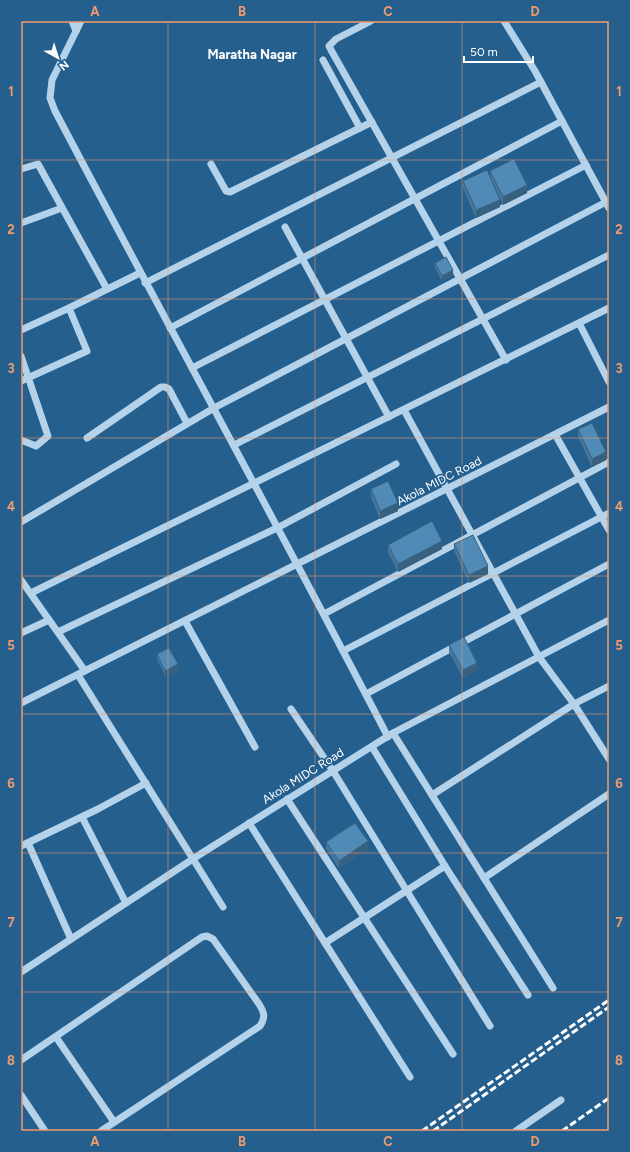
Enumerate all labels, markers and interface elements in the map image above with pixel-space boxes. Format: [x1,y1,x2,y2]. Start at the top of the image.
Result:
text: A [90,4,100,19]
text: B [238,4,246,19]
text: C [383,4,393,19]
text: D [530,4,540,19]
north arrow [38,38,78,78]
scale bar [464,38,533,64]
text: 50 m [470,45,498,59]
district label: Maratha Nagar [207,47,297,62]
text: N [57,58,71,73]
text: 1 [8,84,14,99]
text: 1 [616,84,622,99]
text: 2 [7,222,15,237]
text: 2 [615,222,623,237]
text: 3 [7,361,15,376]
text: 3 [615,361,623,376]
street label: Akola MIDC Road [394,454,484,508]
text: 4 [7,499,15,514]
text: 4 [615,499,623,514]
text: 5 [7,638,15,653]
text: 5 [615,638,623,653]
street label: Akola MIDC Road [260,745,346,807]
text: 6 [7,776,15,791]
text: 6 [615,776,623,791]
text: 7 [7,915,15,930]
text: 7 [615,915,623,930]
text: 8 [7,1053,15,1068]
text: 8 [615,1053,623,1068]
text: A [90,1134,100,1149]
text: B [238,1134,246,1149]
text: C [383,1134,393,1149]
text: D [530,1134,540,1149]

